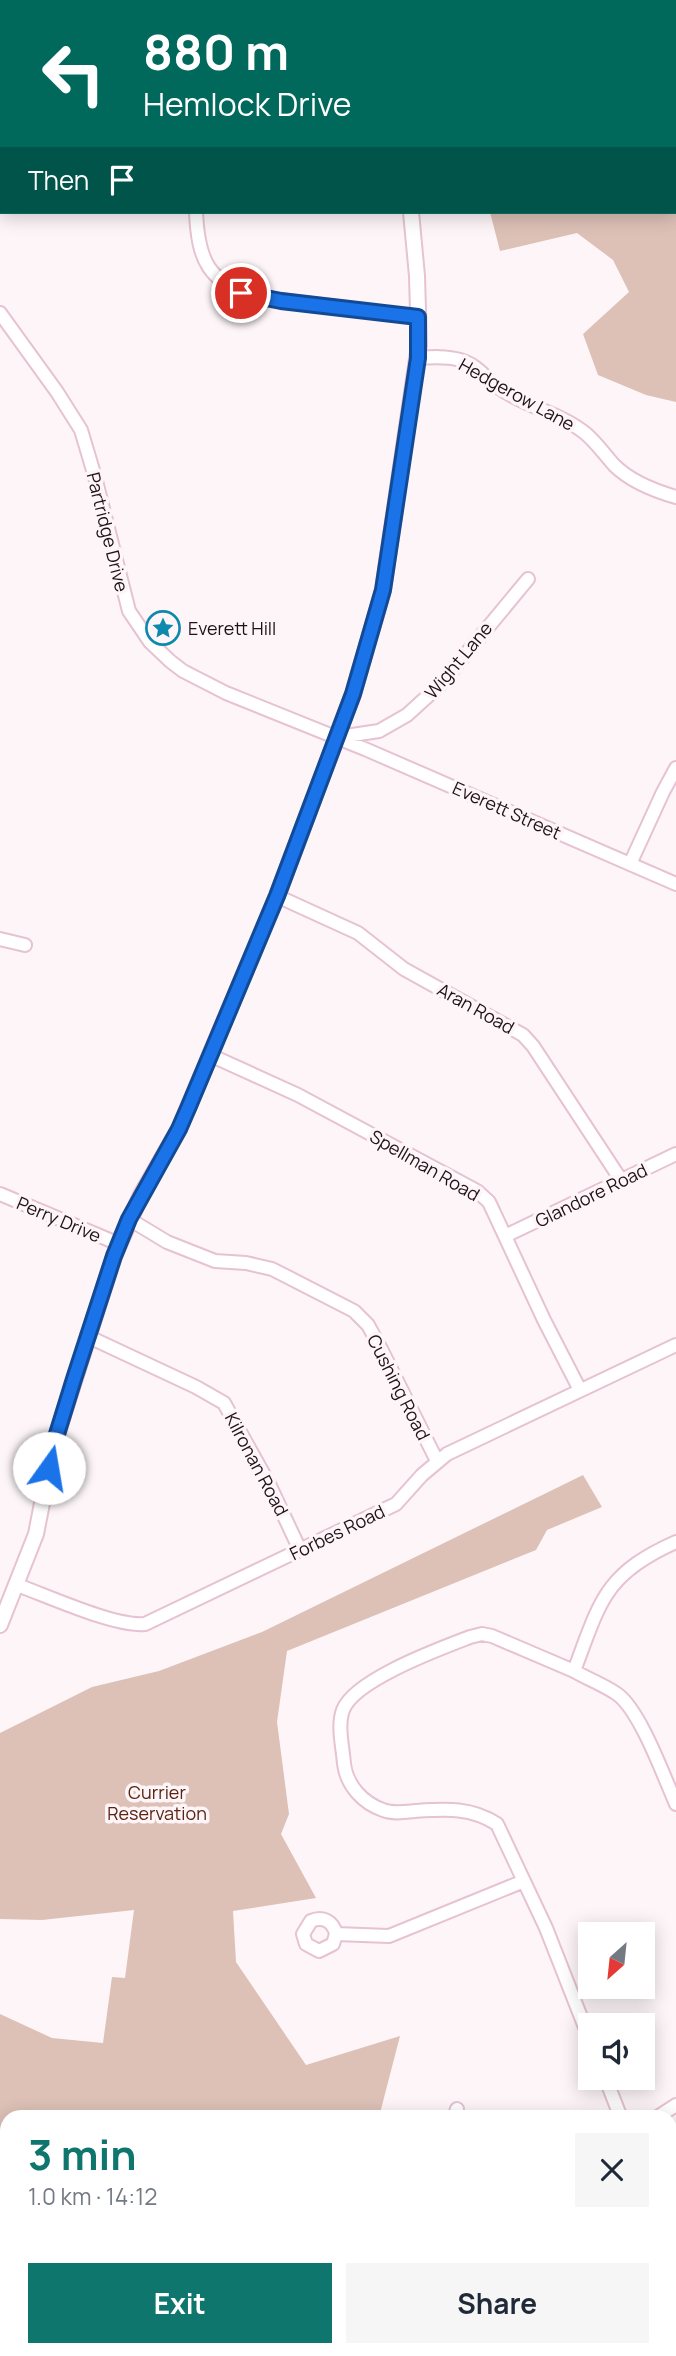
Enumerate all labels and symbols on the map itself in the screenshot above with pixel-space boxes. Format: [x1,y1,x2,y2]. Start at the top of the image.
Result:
pin [211,263,271,323]
street label: Hedgerow Lane [455,352,579,436]
street label: Partridge Drive [82,470,134,594]
place icon: Everett Hill [144,609,182,647]
place label: Everett Hill [188,616,276,640]
street label: Wight Lane [419,617,497,703]
street label: Everett Street [449,775,565,845]
street label: Aran Road [433,977,519,1039]
street label: Spellman Road [366,1124,484,1206]
street label: Glandore Road [531,1157,651,1233]
street label: Perry Drive [13,1190,105,1248]
street label: Cushing Road [362,1330,436,1444]
street label: Kilronan Road [220,1408,294,1520]
position arrow [12,1431,86,1505]
street label: Forbes Road [286,1499,388,1565]
park label: Currier Reservation [107,1780,207,1825]
north arrow [578,1922,654,1998]

